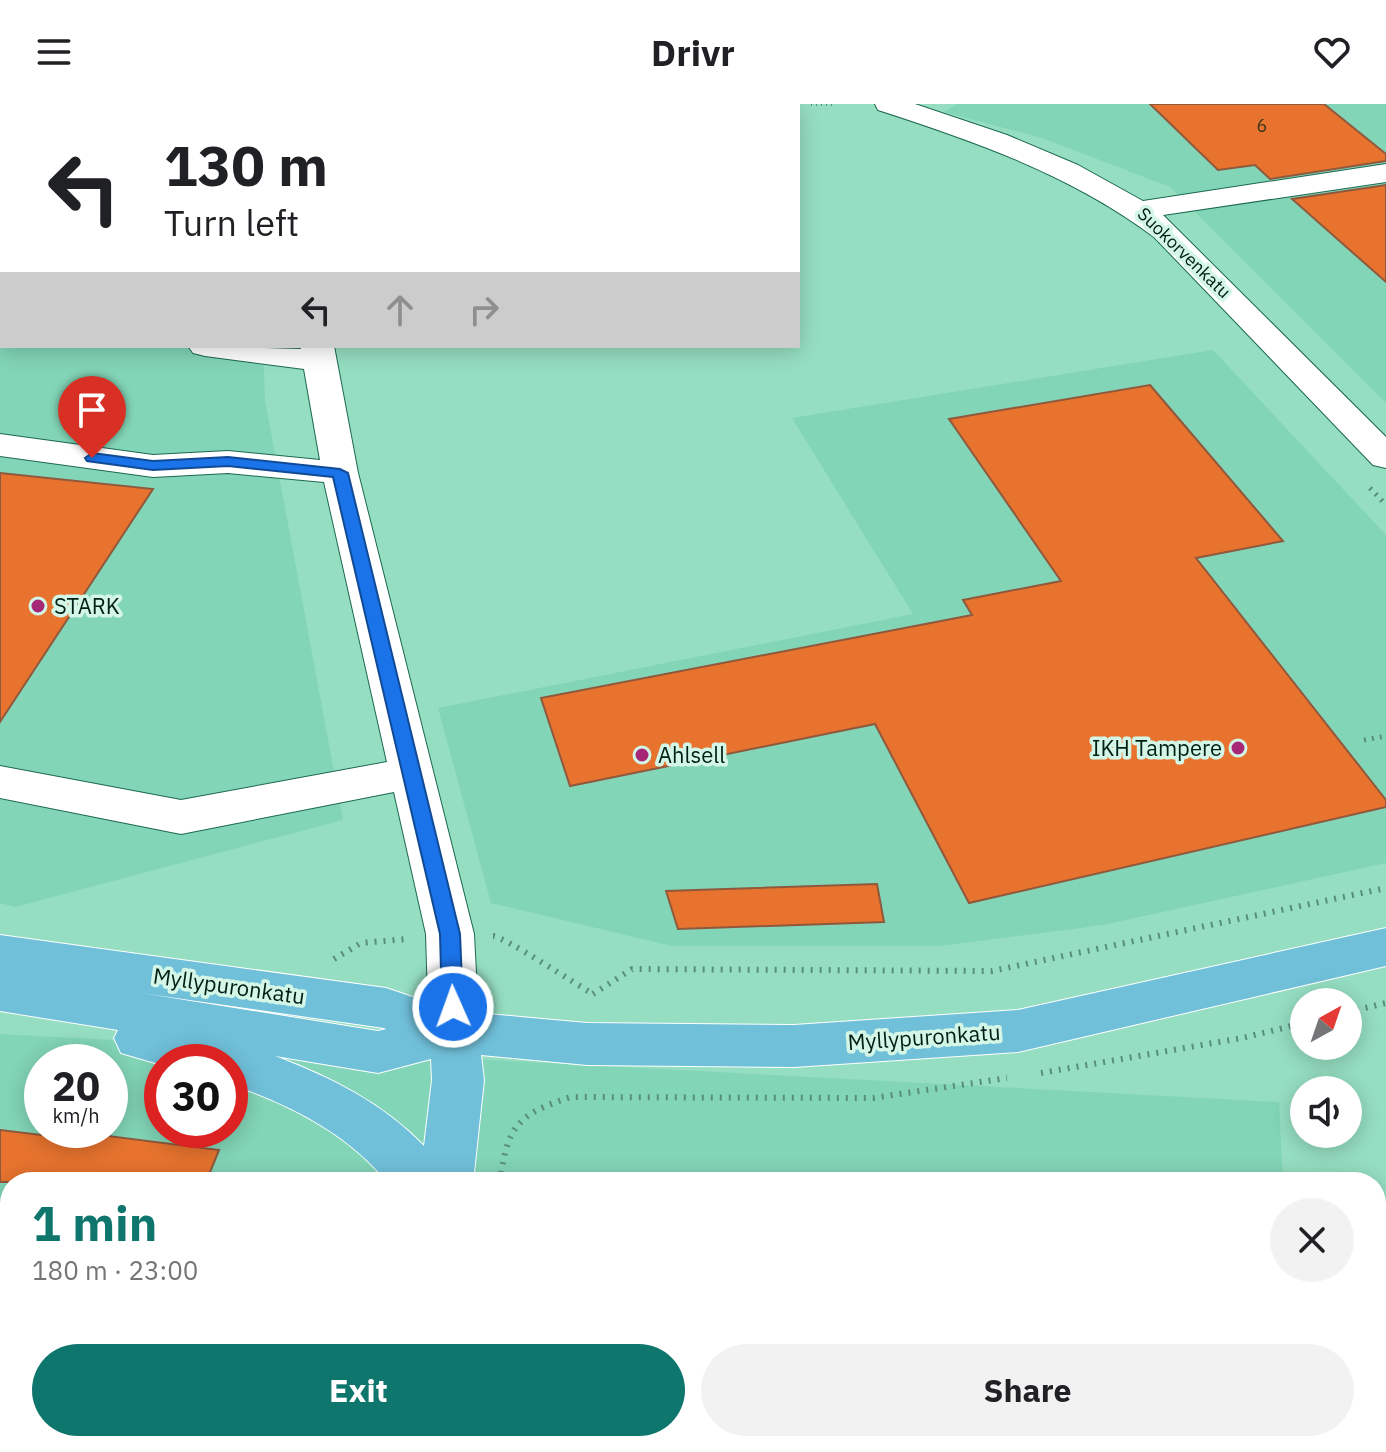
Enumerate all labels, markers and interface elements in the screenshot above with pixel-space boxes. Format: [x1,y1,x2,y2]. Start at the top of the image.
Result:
text: Drivr [651,29,735,76]
icon: menu [32,30,76,74]
icon: heart [1310,30,1354,74]
house number: 6 [1257,114,1267,137]
text: 130 m [164,129,328,201]
icon: left [32,136,136,240]
text: Turn left [164,199,299,246]
street label: Suokorvenkatu [1133,202,1236,303]
icon: left [294,288,338,332]
icon: ahead [378,288,422,332]
icon: right [462,288,506,332]
pin [58,376,126,458]
icon: arrive [70,388,114,432]
place label: STARK [54,591,120,620]
marker: STARK [29,597,47,615]
place label: IKH Tampere [1092,733,1222,762]
marker: IKH Tampere [1229,739,1247,757]
place label: Ahlsell [658,740,725,769]
marker: Ahlsell [633,746,651,764]
street label: Myllypuronkatu [151,961,307,1011]
position arrow [411,965,495,1049]
north arrow [1290,988,1362,1060]
map controls [1290,988,1362,1148]
street label: Myllypuronkatu [847,1017,1001,1056]
speed limit sign: 30 [144,1044,248,1148]
text: 20 [52,1060,100,1112]
button: sound [1290,1076,1362,1148]
text: km/h [52,1102,100,1129]
text: 1 min [32,1192,157,1254]
button: close [1270,1198,1354,1282]
text: 180 m · 23:00 [32,1253,198,1287]
button: Exit [32,1344,685,1436]
button: Share [701,1344,1354,1436]

